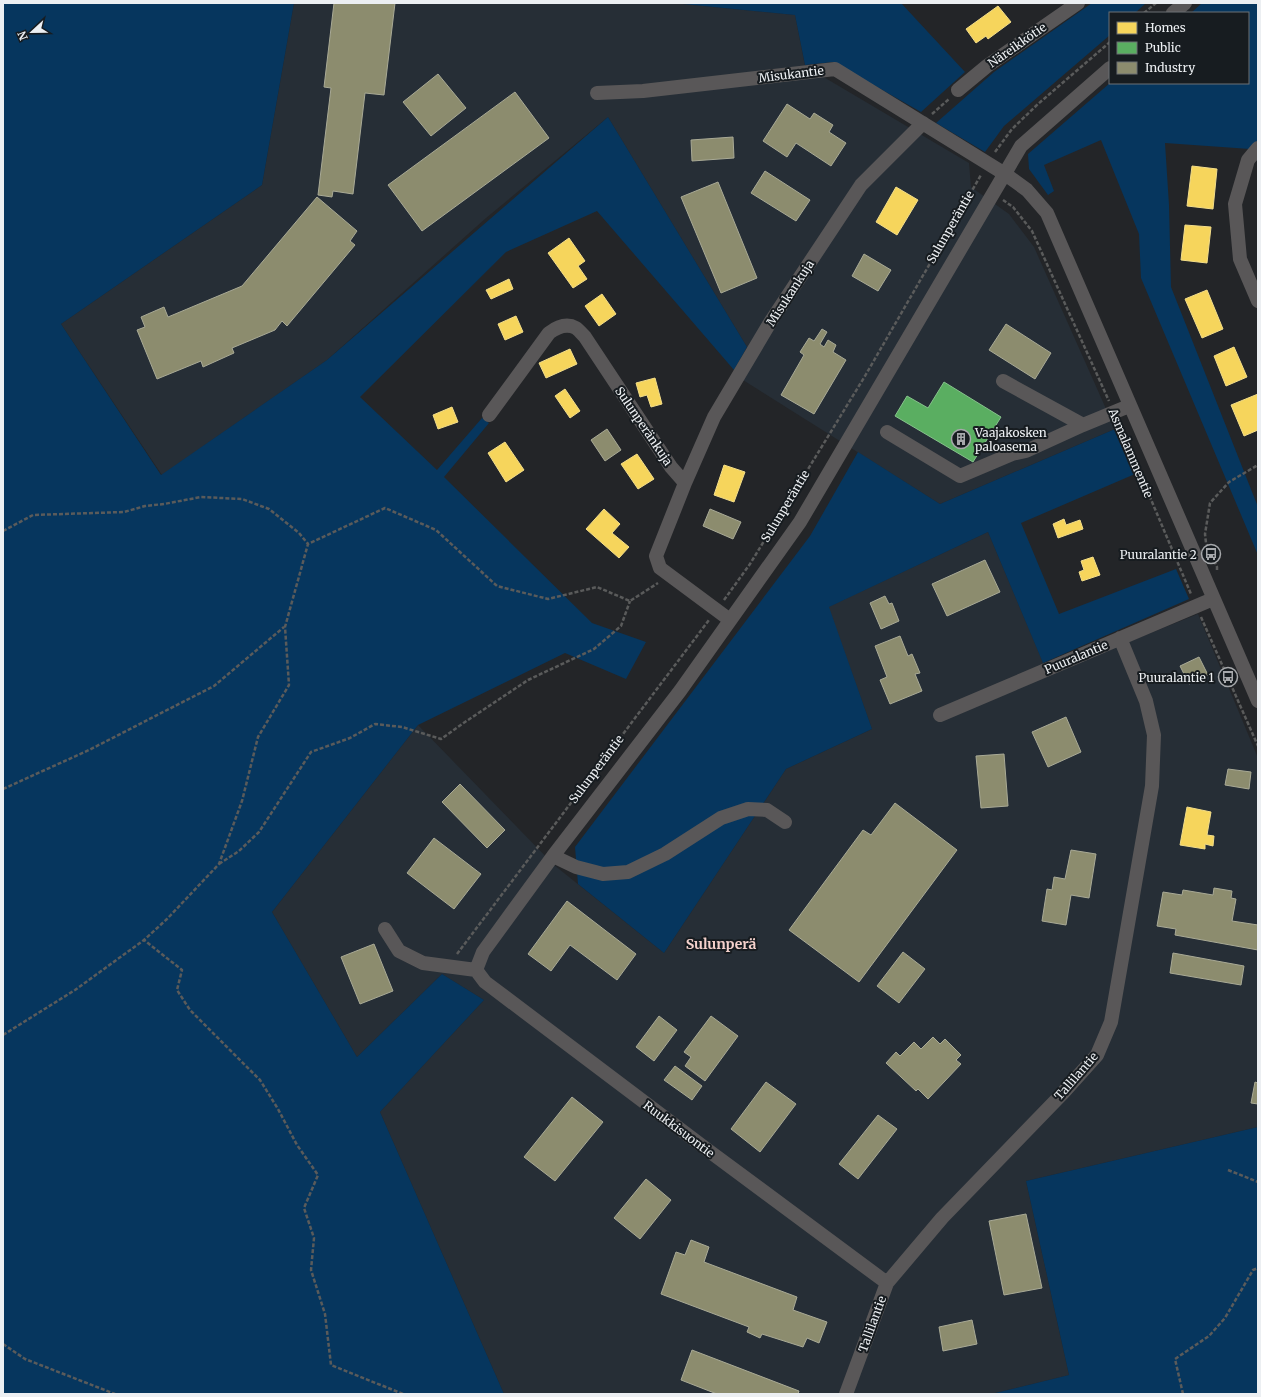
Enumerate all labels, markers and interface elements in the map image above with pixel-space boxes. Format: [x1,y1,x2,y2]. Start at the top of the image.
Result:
north arrow [12,12,52,52]
legend [1109,12,1249,84]
street label: Näreikkötie [985,19,1049,71]
text: Homes [1145,20,1186,35]
text: N [14,29,31,42]
text: Public [1145,40,1181,55]
text: Industry [1145,60,1195,75]
street label: Misukantie [757,63,825,85]
street label: Sulunperäntie [923,188,977,266]
street label: Misukankuja [763,257,817,329]
street label: Sulunperänkuja [612,384,676,469]
street label: Asmalammentie [1105,405,1157,500]
place label: Vaajakosken paloasema [974,425,1047,454]
building icon: Vaajakosken paloasema [950,428,972,450]
street label: Sulunperäntie [758,467,812,545]
bus stop icon: Puuralantie 2 [1200,543,1222,565]
place label: Puuralantie 2 [1120,547,1197,562]
street label: Puuralantie [1042,637,1110,677]
bus stop icon: Puuralantie 1 [1217,666,1239,688]
place label: Puuralantie 1 [1139,670,1215,685]
street label: Sulunperäntie [565,732,627,806]
district label: Sulunperä [686,935,757,953]
street label: Tallilantie [1051,1049,1101,1103]
street label: Ruukkisuontie [641,1097,717,1161]
street label: Tallilantie [855,1294,889,1354]

